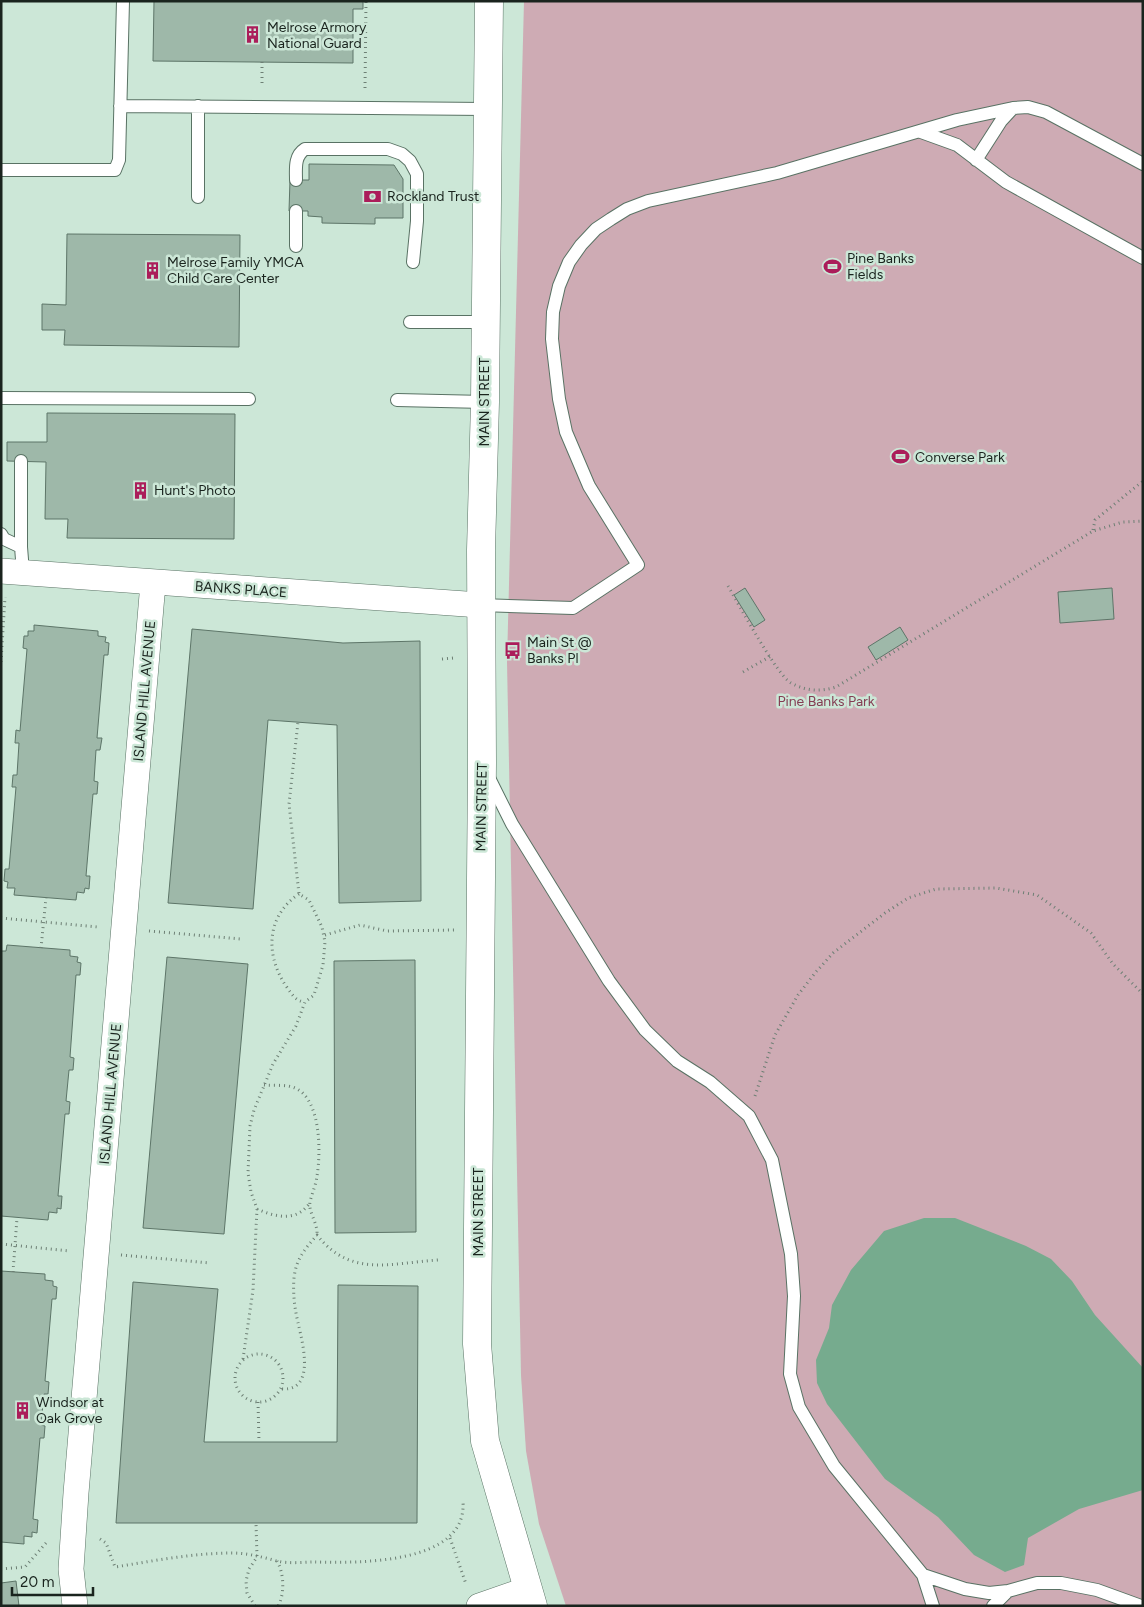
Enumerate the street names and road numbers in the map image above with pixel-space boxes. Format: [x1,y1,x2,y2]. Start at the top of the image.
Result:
street label: MAIN STREET [476,357,493,446]
street label: BANKS PLACE [194,578,288,601]
street label: ISLAND HILL AVENUE [130,620,159,762]
street label: MAIN STREET [472,762,491,852]
street label: ISLAND HILL AVENUE [96,1023,125,1165]
street label: MAIN STREET [470,1167,487,1256]

